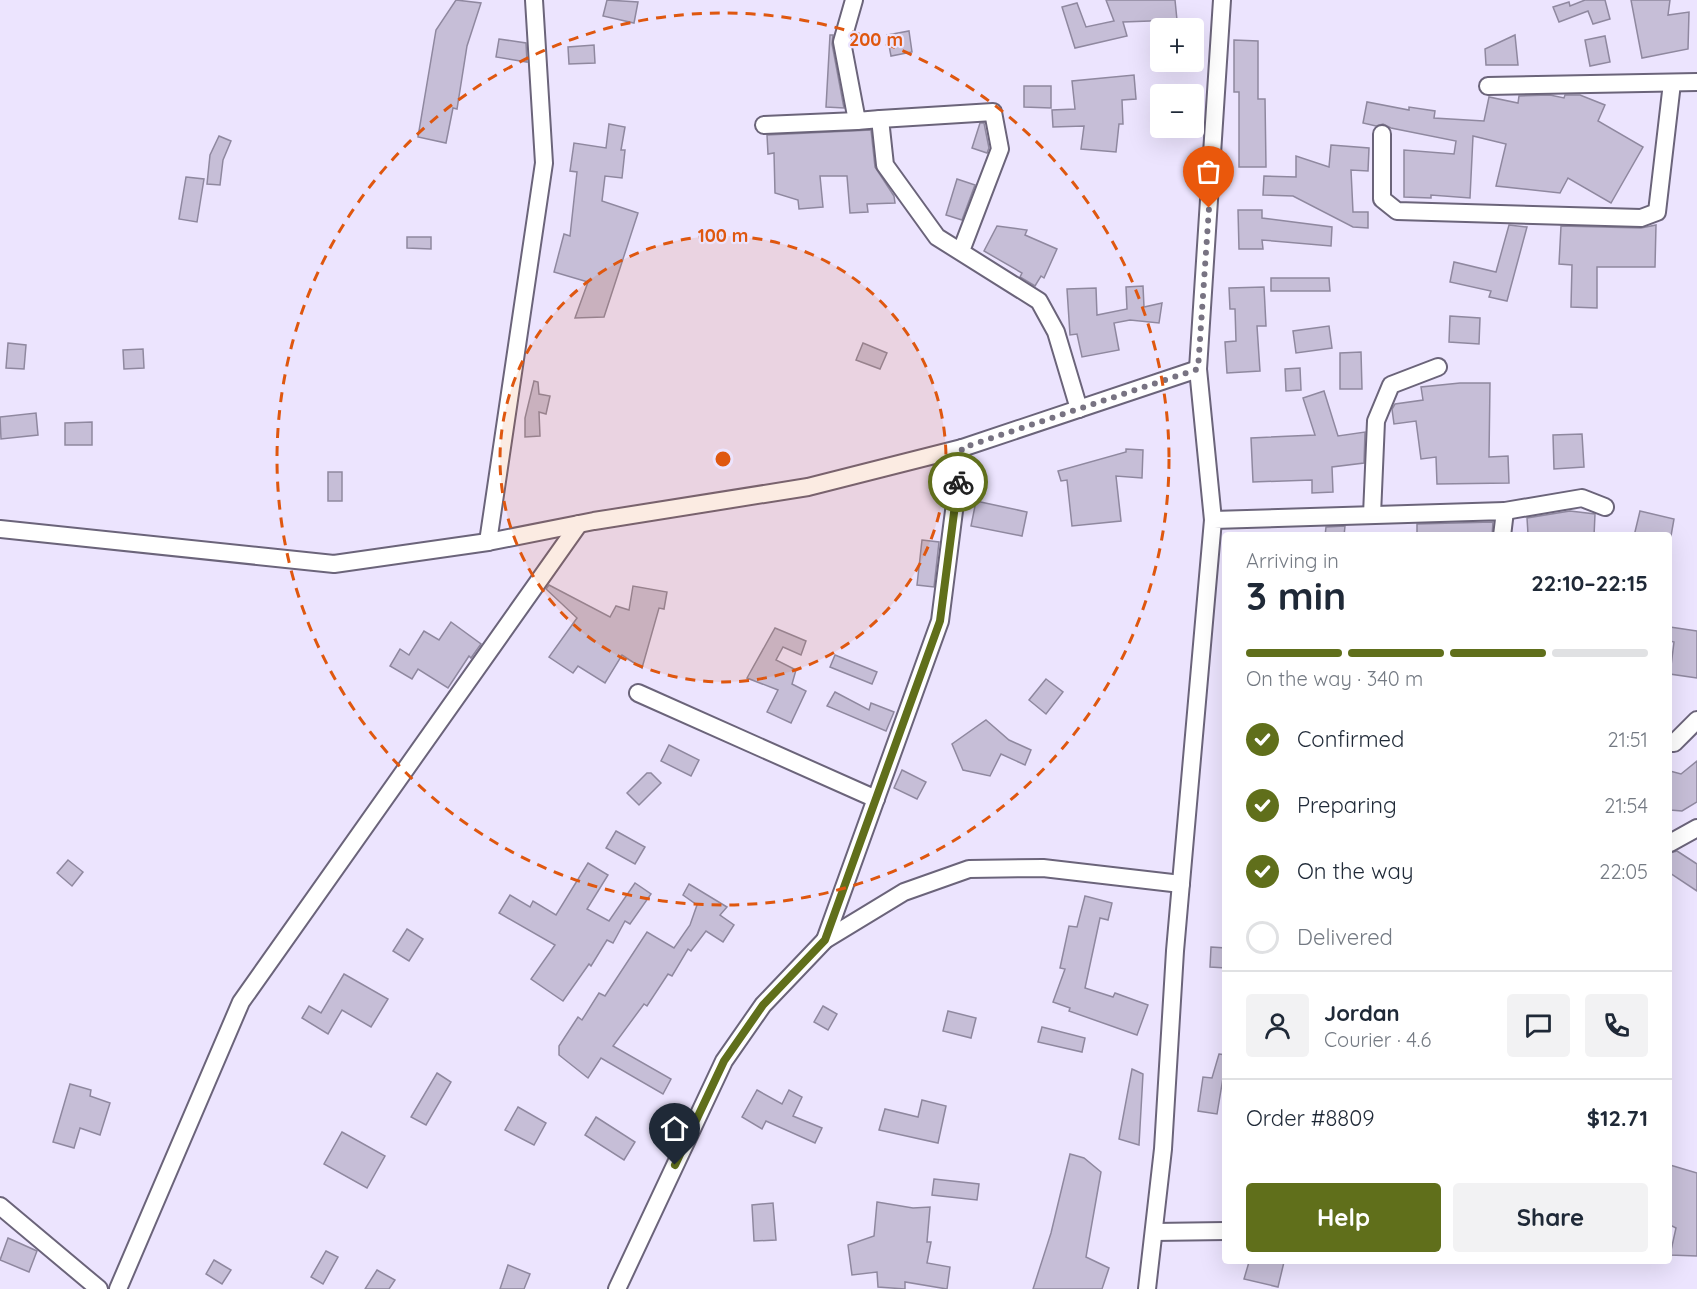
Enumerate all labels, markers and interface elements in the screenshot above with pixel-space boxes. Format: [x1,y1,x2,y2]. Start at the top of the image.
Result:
map controls [1150,18,1204,138]
button: + [1150,18,1204,72]
text: 200 m [849,28,903,51]
button: − [1150,84,1204,138]
pin [1183,146,1234,208]
icon: bag [1192,155,1225,188]
text: 100 m [698,224,748,247]
centre of rings [713,449,733,469]
courier [928,452,988,512]
icon: bike [942,466,975,499]
text: Arriving in [1246,548,1339,573]
text: 22:10–22:15 [1531,569,1648,597]
text: 3 min [1246,571,1346,620]
text: On the way · 340 m [1246,666,1423,691]
icon: check [1246,723,1279,756]
text: Confirmed [1297,725,1404,753]
text: 21:51 [1607,727,1648,752]
icon: check [1246,789,1279,822]
text: Preparing [1297,791,1397,819]
text: 21:54 [1604,793,1648,818]
icon: check [1246,855,1279,888]
text: On the way [1297,857,1413,885]
text: 22:05 [1599,859,1648,884]
text: Delivered [1297,923,1393,951]
button: person [1246,994,1309,1057]
button: chat [1507,994,1570,1057]
button: phone [1585,994,1648,1057]
text: Jordan [1324,999,1400,1027]
text: Courier · 4.6 [1324,1027,1431,1052]
pin [649,1103,700,1165]
text: Order #8809 [1246,1104,1375,1132]
text: $12.71 [1587,1104,1648,1132]
icon: home [658,1112,691,1145]
button: Help [1246,1183,1441,1252]
button: Share [1453,1183,1648,1252]

